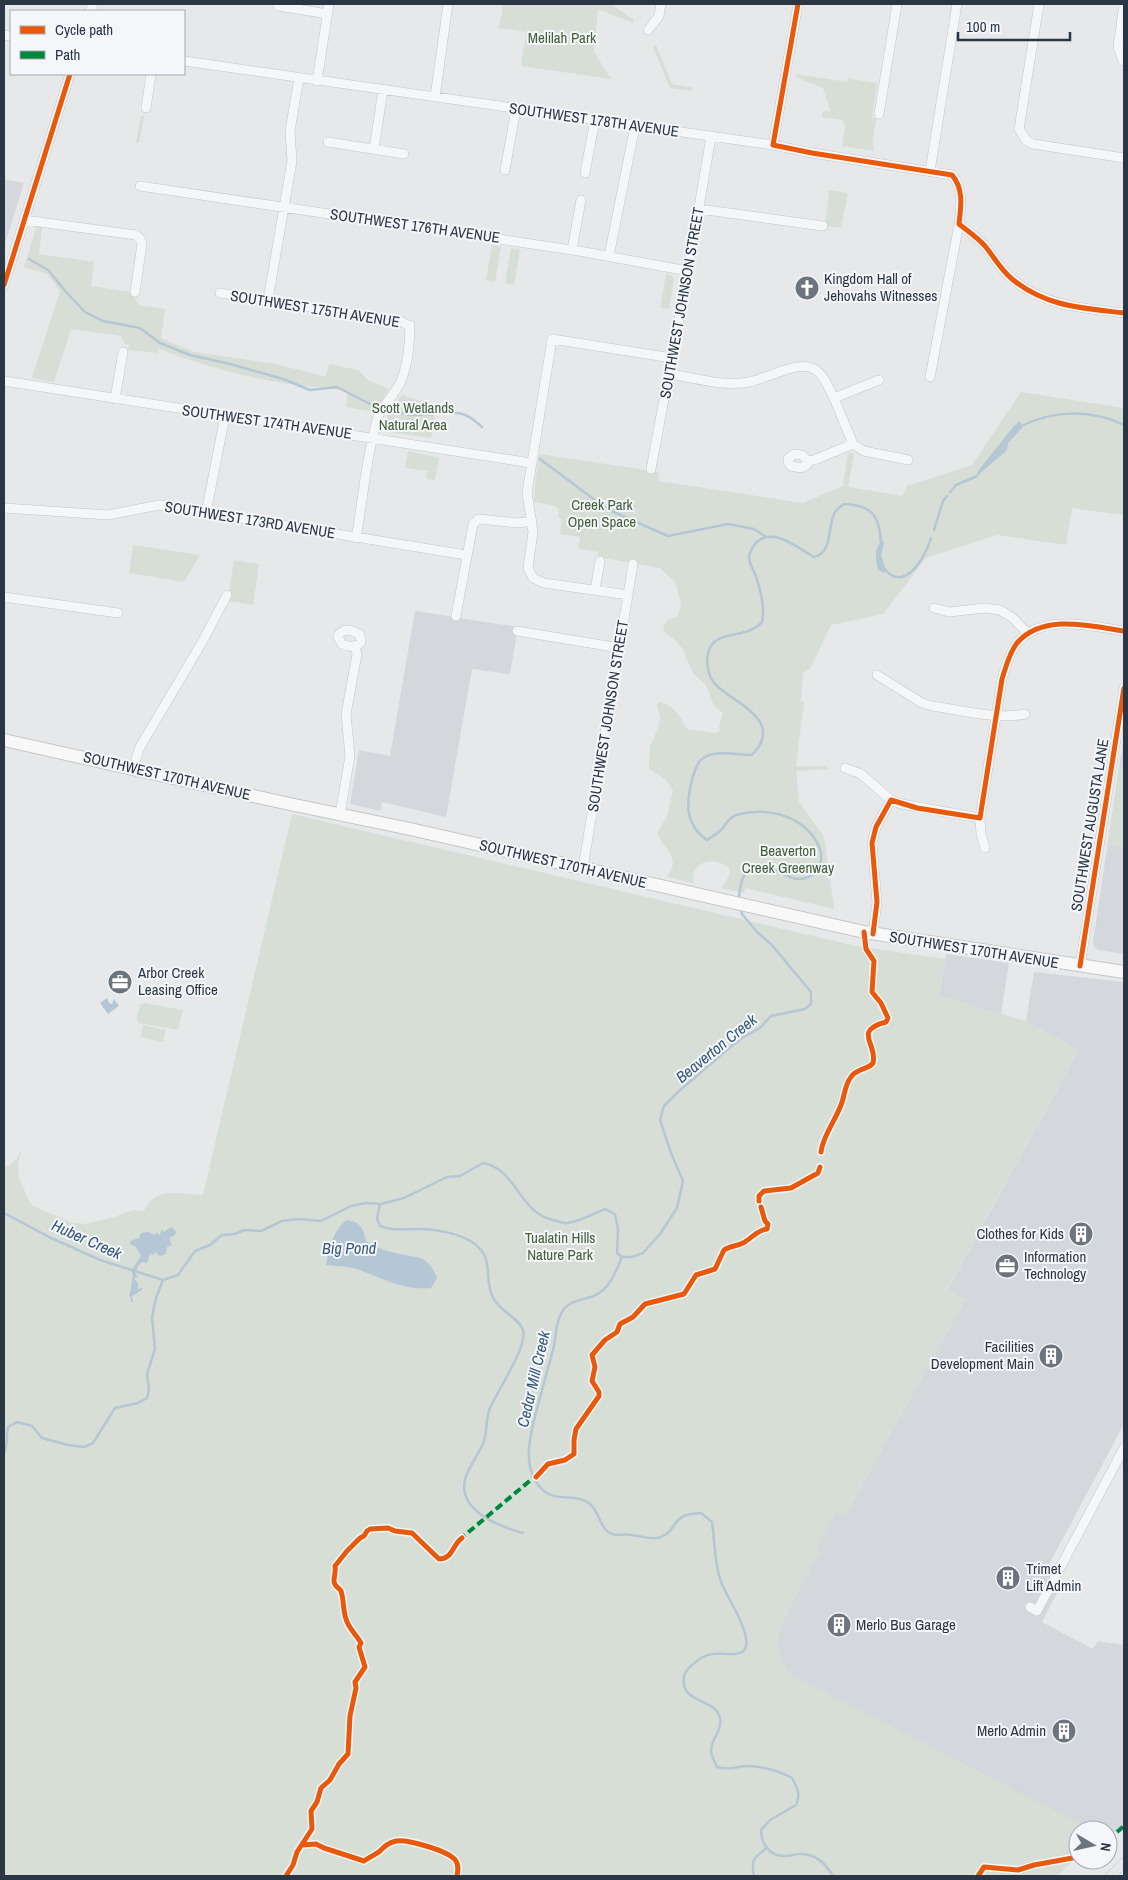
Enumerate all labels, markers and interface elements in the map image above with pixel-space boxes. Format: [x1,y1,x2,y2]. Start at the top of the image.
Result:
legend [10,10,185,75]
scale bar [958,10,1070,42]
text: 100 m [966,16,1000,37]
text: Cycle path [55,19,113,40]
park label: Melilah Park [528,27,597,48]
text: Path [55,44,80,65]
street label: SOUTHWEST 178TH AVENUE [508,97,680,142]
street label: SOUTHWEST 176TH AVENUE [329,203,501,248]
street label: SOUTHWEST JOHNSON STREET [654,205,709,400]
place label: Kingdom Hall of Jehovahs Witnesses [824,268,938,306]
church icon: Kingdom Hall of Jehovahs Witnesses [794,275,820,301]
street label: SOUTHWEST 175TH AVENUE [229,285,401,332]
park label: Scott Wetlands Natural Area [372,397,454,435]
street label: SOUTHWEST 174TH AVENUE [181,399,353,444]
park label: Creek Park Open Space [568,494,636,532]
street label: SOUTHWEST 173RD AVENUE [163,496,337,543]
street label: SOUTHWEST JOHNSON STREET [582,618,633,813]
street label: SOUTHWEST AUGUSTA LANE [1065,737,1114,913]
street label: SOUTHWEST 170TH AVENUE [81,746,253,805]
street label: SOUTHWEST 170TH AVENUE [477,834,649,893]
park label: Beaverton Creek Greenway [742,840,835,878]
street label: SOUTHWEST 170TH AVENUE [888,926,1060,973]
place label: Arbor Creek Leasing Office [137,962,218,1000]
office icon: Arbor Creek Leasing Office [107,969,133,995]
water label: Beaverton Creek [671,1008,762,1088]
water label: Huber Creek [49,1214,126,1264]
building icon: Clothes for Kids [1068,1221,1094,1247]
place label: Clothes for Kids [976,1223,1064,1244]
park label: Tualatin Hills Nature Park [525,1227,595,1265]
water label: Big Pond [322,1237,377,1259]
place label: Information Technology [1024,1246,1087,1284]
office icon: Information Technology [994,1253,1020,1279]
water label: Cedar Mill Creek [511,1328,555,1429]
place label: Facilities Development Main [931,1336,1034,1374]
building icon: Facilities Development Main [1038,1343,1064,1369]
place label: Trimet Lift Admin [1026,1558,1081,1596]
building icon: Trimet Lift Admin [995,1565,1021,1591]
building icon: Merlo Bus Garage [826,1612,852,1638]
place label: Merlo Bus Garage [856,1614,956,1635]
building icon: Merlo Admin [1051,1718,1077,1744]
place label: Merlo Admin [977,1720,1046,1741]
north arrow [1068,1820,1118,1870]
text: N [1096,1842,1115,1853]

